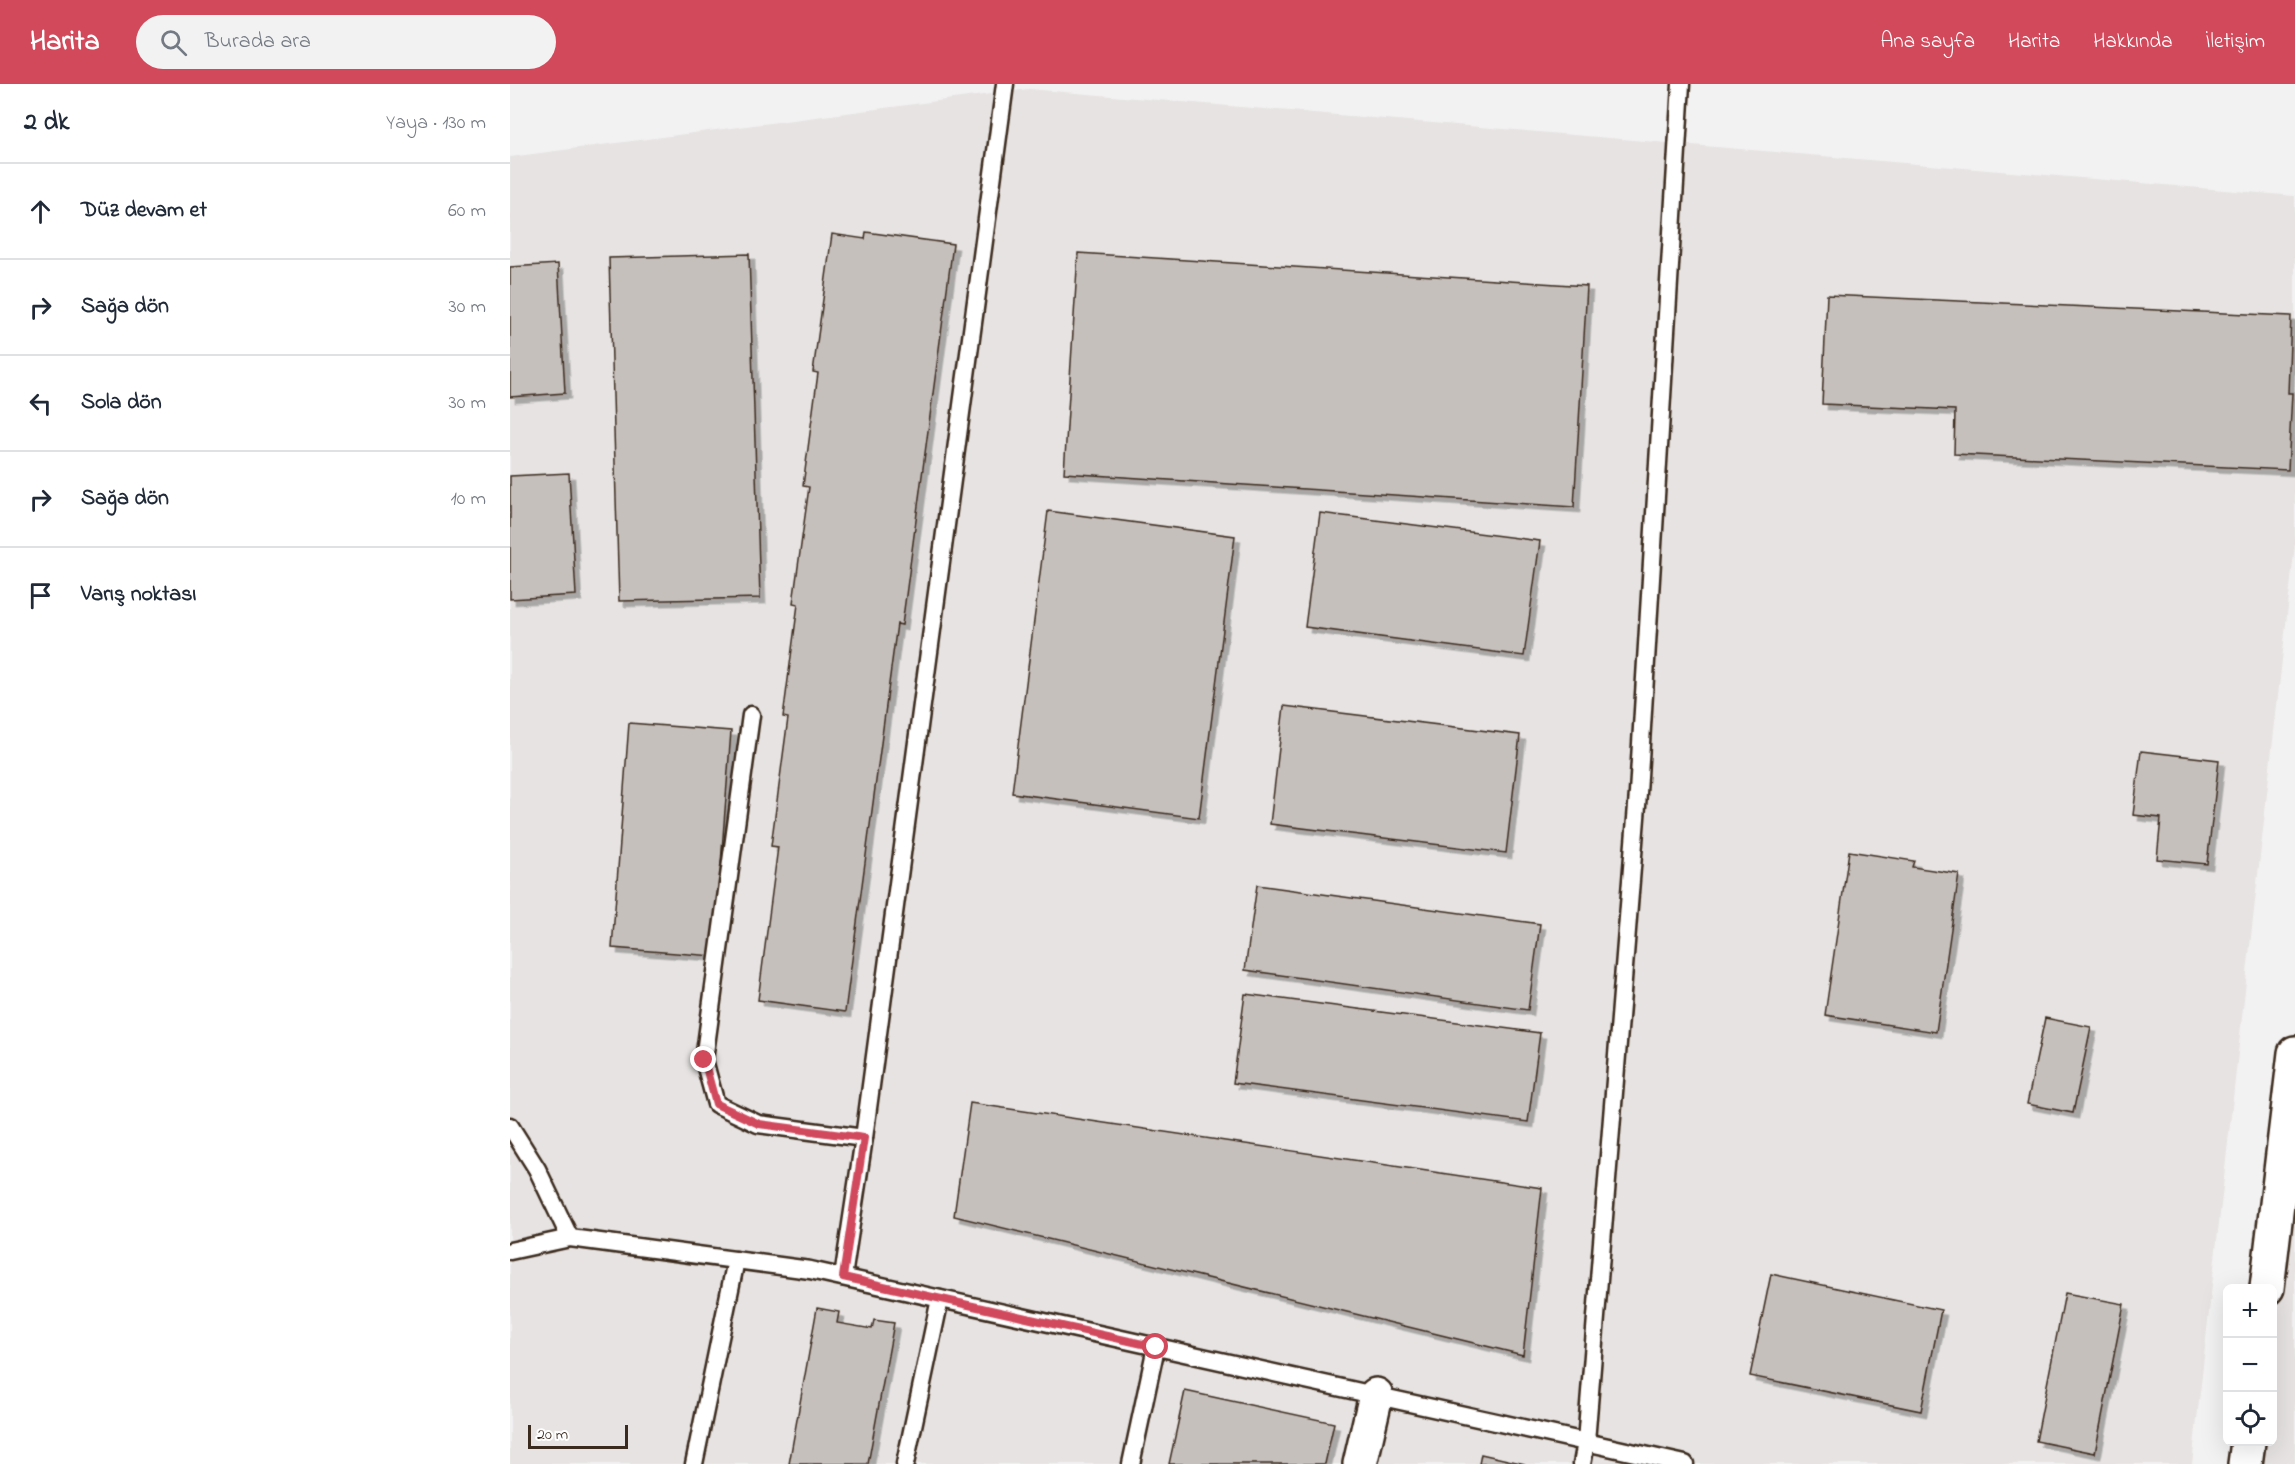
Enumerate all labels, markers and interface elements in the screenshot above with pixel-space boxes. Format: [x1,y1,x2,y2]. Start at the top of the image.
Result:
search box [136,15,556,69]
text: Harita [30,22,100,63]
icon: search [157,26,190,59]
text: Burada ara [205,26,311,58]
text: Ana sayfa [1880,27,1975,57]
text: Harita [2008,27,2060,57]
text: Hakkında [2093,27,2173,57]
text: İletişim [2206,27,2265,57]
text: 2 dk [24,104,69,142]
text: Yaya · 130 m [386,109,486,138]
icon: ahead [24,195,57,228]
text: Düz devam et [81,195,207,227]
text: 60 m [448,197,486,226]
icon: right [24,291,57,324]
text: Sağa dön [81,291,169,323]
text: 30 m [449,293,486,322]
icon: left [24,387,57,420]
text: Sola dön [81,387,162,419]
text: 30 m [449,389,486,418]
icon: right [24,483,57,516]
text: Sağa dön [81,483,169,515]
text: 10 m [450,485,486,514]
icon: arrive [24,579,57,612]
text: Varış noktası [81,579,196,611]
route end [690,1046,716,1072]
map controls [2223,1284,2277,1446]
button: + [2223,1284,2277,1338]
route start [1142,1333,1168,1359]
button: − [2223,1338,2277,1392]
button: locate [2223,1392,2277,1446]
scale bar [528,1422,628,1450]
text: 20 m [537,1423,568,1447]

